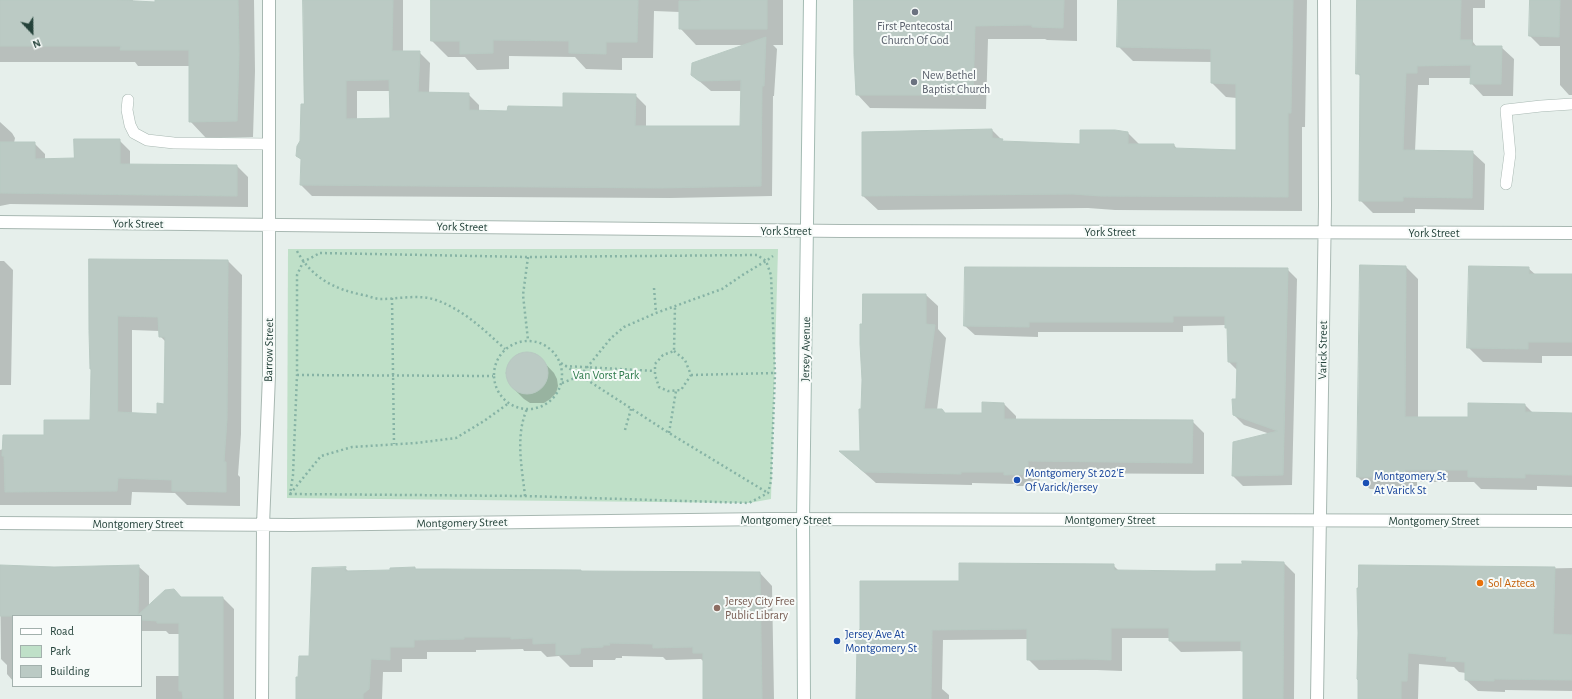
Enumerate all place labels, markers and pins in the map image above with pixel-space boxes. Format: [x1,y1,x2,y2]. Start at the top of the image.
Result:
marker: First Pentecostal Church Of God [910,7,920,17]
place label: First Pentecostal Church Of God [877,19,953,47]
place label: New Bethel Baptist Church [922,68,990,96]
marker: New Bethel Baptist Church [909,77,919,87]
place label: Montgomery St 202'E Of Varick/jersey [1025,466,1124,494]
place label: Montgomery St At Varick St [1374,469,1446,497]
marker: Montgomery St 202'E Of Varick/jersey [1012,475,1022,485]
marker: Montgomery St At Varick St [1361,478,1371,488]
place label: Sol Azteca [1488,576,1535,590]
marker: Sol Azteca [1475,578,1485,588]
place label: Jersey City Free Public Library [725,594,795,622]
marker: Jersey City Free Public Library [712,603,722,613]
place label: Jersey Ave At Montgomery St [845,627,917,655]
marker: Jersey Ave At Montgomery St [832,636,842,646]

